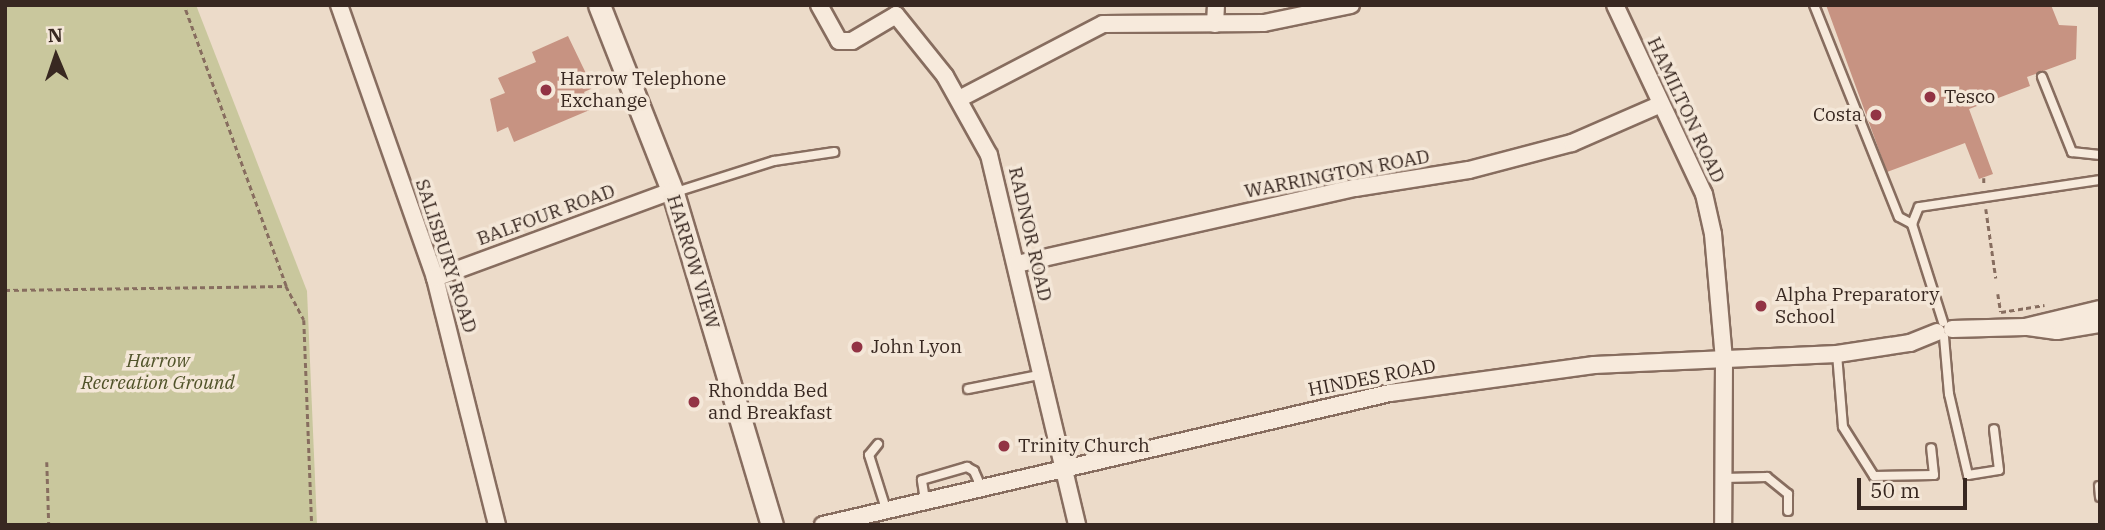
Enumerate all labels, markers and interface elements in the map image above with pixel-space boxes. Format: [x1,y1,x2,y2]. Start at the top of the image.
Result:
north arrow [21,21,91,91]
text: N [47,23,63,47]
street label: HAMILTON ROAD [1642,33,1730,187]
place label: Harrow Telephone Exchange [560,68,726,112]
marker: Harrow Telephone Exchange [538,82,554,98]
place label: Tesco [1944,86,1995,108]
marker: Tesco [1922,89,1938,105]
place label: Costa [1813,104,1862,126]
marker: Costa [1868,107,1884,123]
street label: WARRINGTON ROAD [1243,145,1431,203]
street label: RADNOR ROAD [1003,165,1057,303]
street label: SALISBURY ROAD [410,176,482,336]
street label: BALFOUR ROAD [474,179,618,251]
street label: HARROW VIEW [662,192,724,332]
place label: Alpha Preparatory School [1775,284,1939,328]
marker: Alpha Preparatory School [1753,298,1769,314]
place label: John Lyon [871,336,962,358]
marker: John Lyon [849,339,865,355]
park label: Harrow Recreation Ground [81,350,235,394]
street label: HINDES ROAD [1306,354,1438,402]
place label: Rhondda Bed and Breakfast [708,380,832,424]
marker: Rhondda Bed and Breakfast [686,394,702,410]
place label: Trinity Church [1018,435,1150,457]
marker: Trinity Church [996,438,1012,454]
scale bar [1860,463,1970,507]
text: 50 m [1870,476,1920,504]

